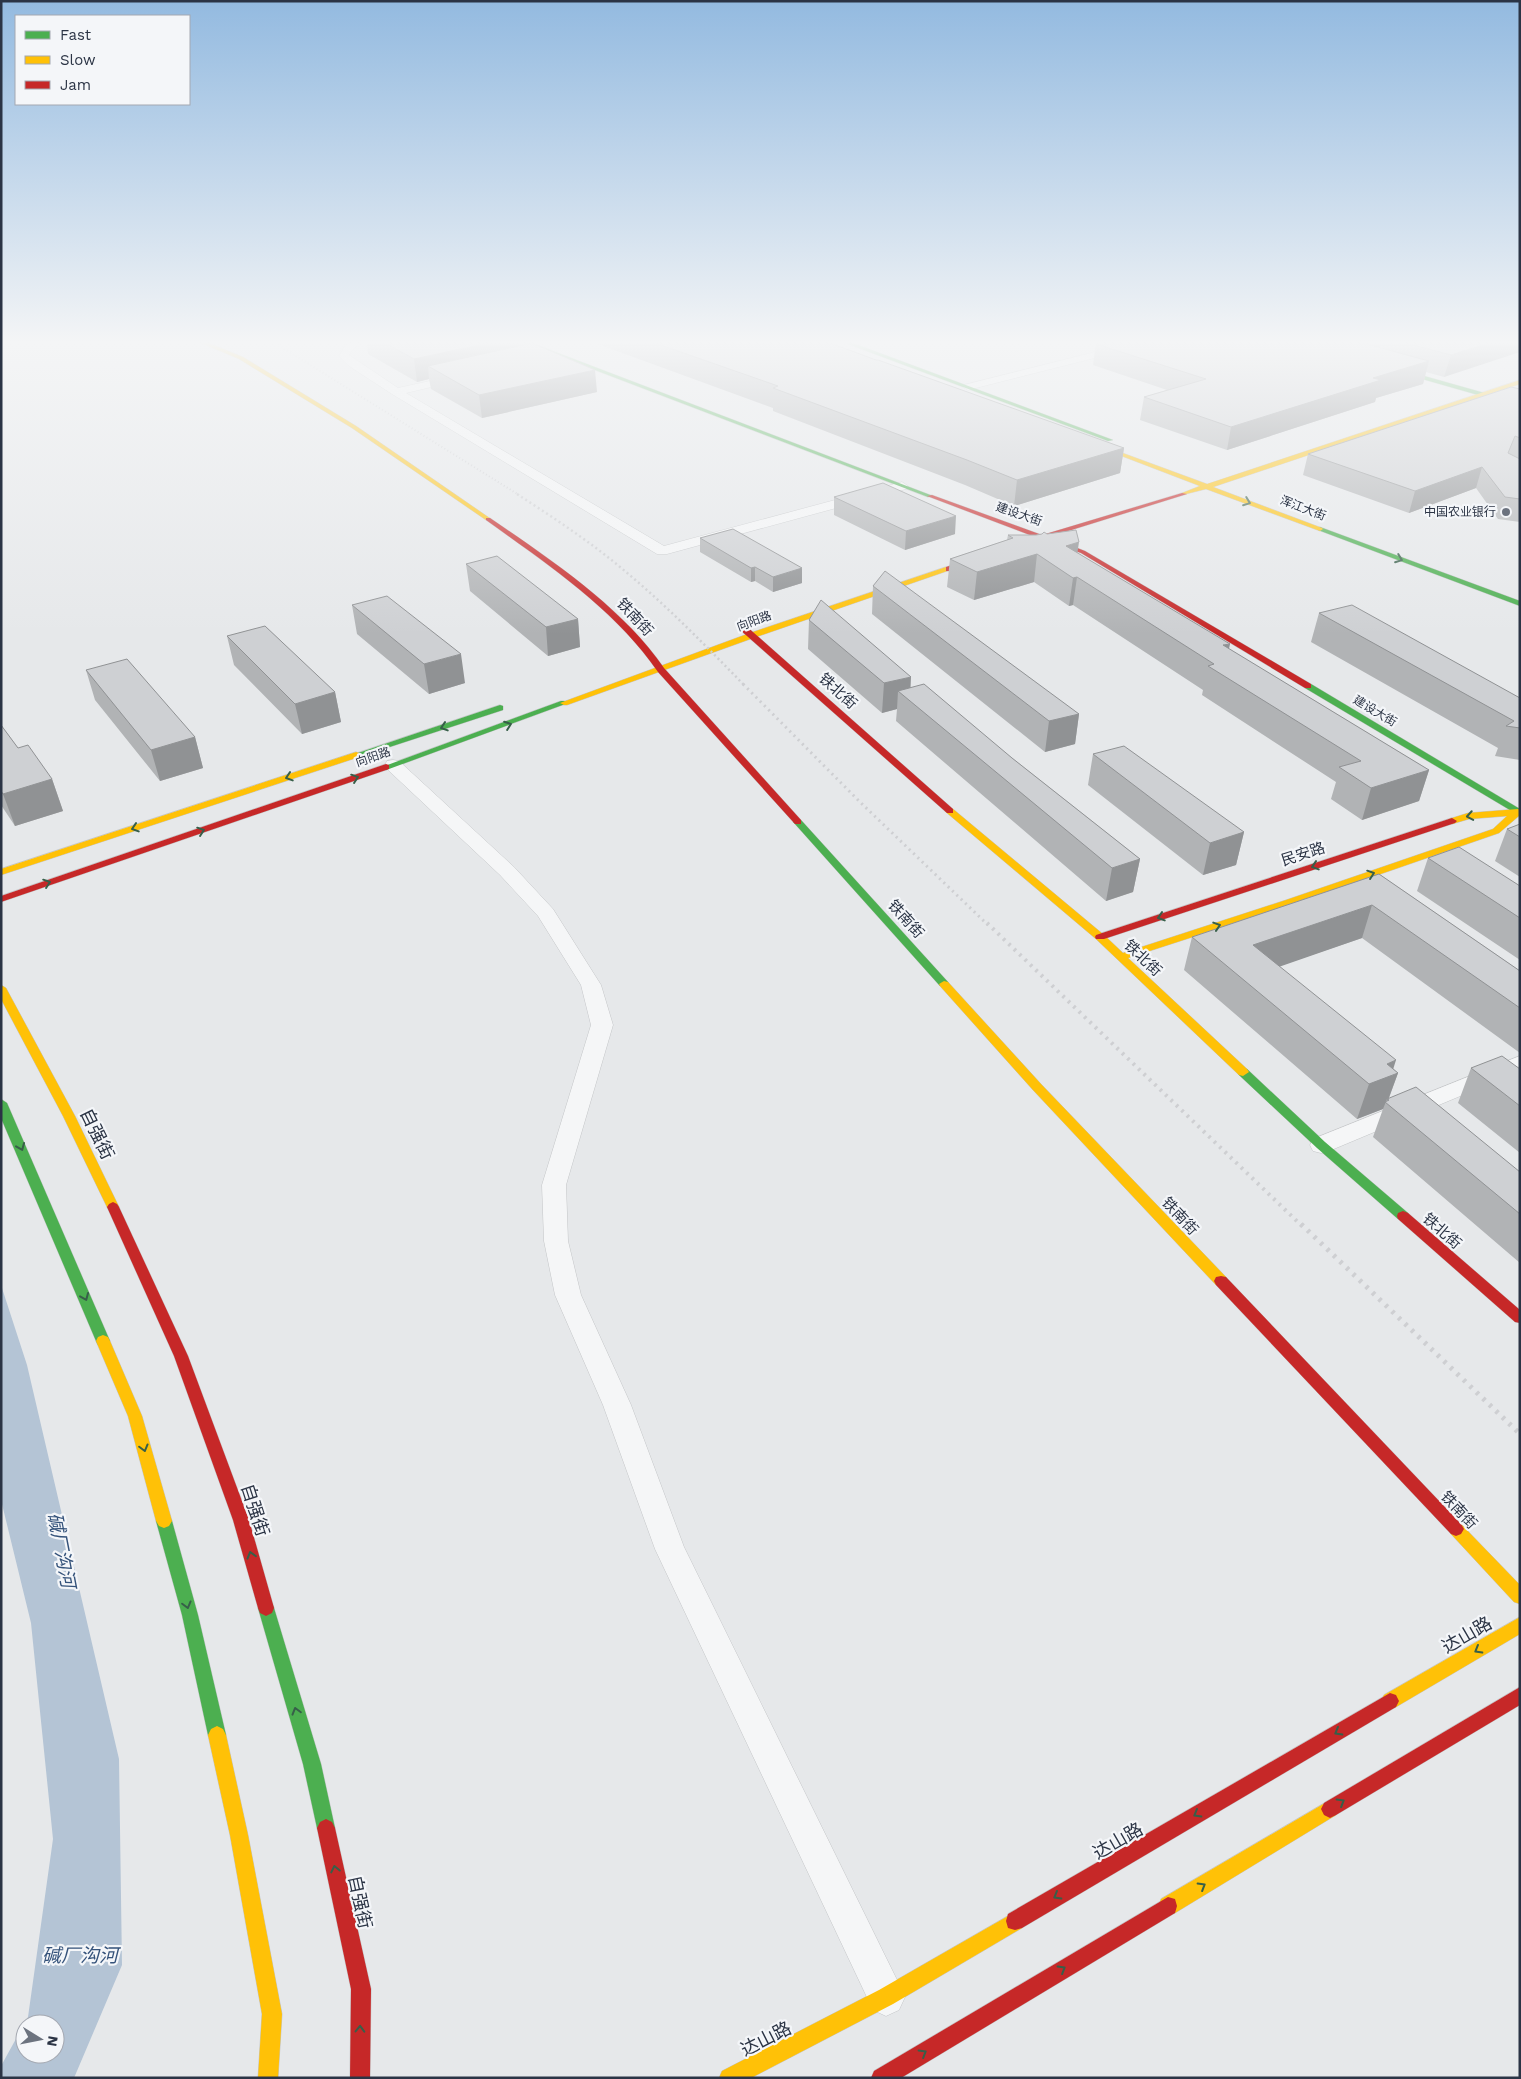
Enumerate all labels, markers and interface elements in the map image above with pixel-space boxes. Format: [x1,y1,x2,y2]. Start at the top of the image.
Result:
legend [15,15,190,105]
text: Fast [60,26,92,44]
text: Slow [60,51,96,69]
text: Jam [60,76,91,94]
street label: 浑江大街 [1278,493,1328,523]
one-way arrow [1242,496,1251,506]
street label: 建设大街 [994,500,1044,528]
place label: 中国农业银行 [1424,505,1496,519]
marker: 中国农业银行 [1500,506,1512,518]
one-way arrow [1394,553,1403,563]
street label: 铁南街 [613,594,657,640]
street label: 向阳路 [735,608,773,634]
street label: 铁北街 [815,669,861,713]
street label: 建设大街 [1351,693,1399,729]
one-way arrow [440,721,448,731]
one-way arrow [504,721,512,731]
street label: 向阳路 [354,745,392,769]
one-way arrow [286,772,294,782]
one-way arrow [350,774,359,784]
one-way arrow [1465,811,1474,821]
one-way arrow [131,822,140,832]
one-way arrow [196,826,205,836]
street label: 民安路 [1279,838,1327,870]
one-way arrow [1311,860,1320,870]
one-way arrow [1366,870,1375,880]
one-way arrow [43,879,51,889]
street label: 铁南街 [884,896,928,942]
one-way arrow [1157,911,1166,921]
one-way arrow [1212,921,1220,931]
street label: 铁北街 [1120,936,1166,980]
street label: 自强街 [76,1105,119,1163]
one-way arrow [14,1142,25,1151]
street label: 铁南街 [1158,1193,1202,1239]
street label: 铁北街 [1419,1209,1465,1253]
one-way arrow [78,1292,89,1301]
one-way arrow [138,1443,148,1452]
street label: 自强街 [237,1481,274,1539]
street label: 铁南街 [1437,1487,1481,1533]
water label: 碱厂沟河 [43,1511,81,1594]
one-way arrow [247,1552,257,1560]
one-way arrow [181,1600,191,1608]
street label: 达山路 [1438,1612,1495,1657]
one-way arrow [1474,1643,1483,1653]
one-way arrow [292,1708,302,1716]
one-way arrow [1334,1725,1343,1735]
one-way arrow [1336,1798,1345,1808]
one-way arrow [1194,1808,1203,1818]
street label: 达山路 [1089,1818,1146,1863]
one-way arrow [330,1865,341,1874]
street label: 自强街 [345,1873,376,1930]
one-way arrow [1196,1882,1205,1892]
one-way arrow [1054,1890,1063,1900]
water label: 碱厂沟河 [42,1944,122,1967]
one-way arrow [1057,1966,1066,1976]
north arrow [15,2014,65,2064]
street label: 达山路 [737,2017,795,2060]
one-way arrow [355,2025,365,2032]
text: N [44,2035,62,2048]
one-way arrow [918,2049,927,2059]

